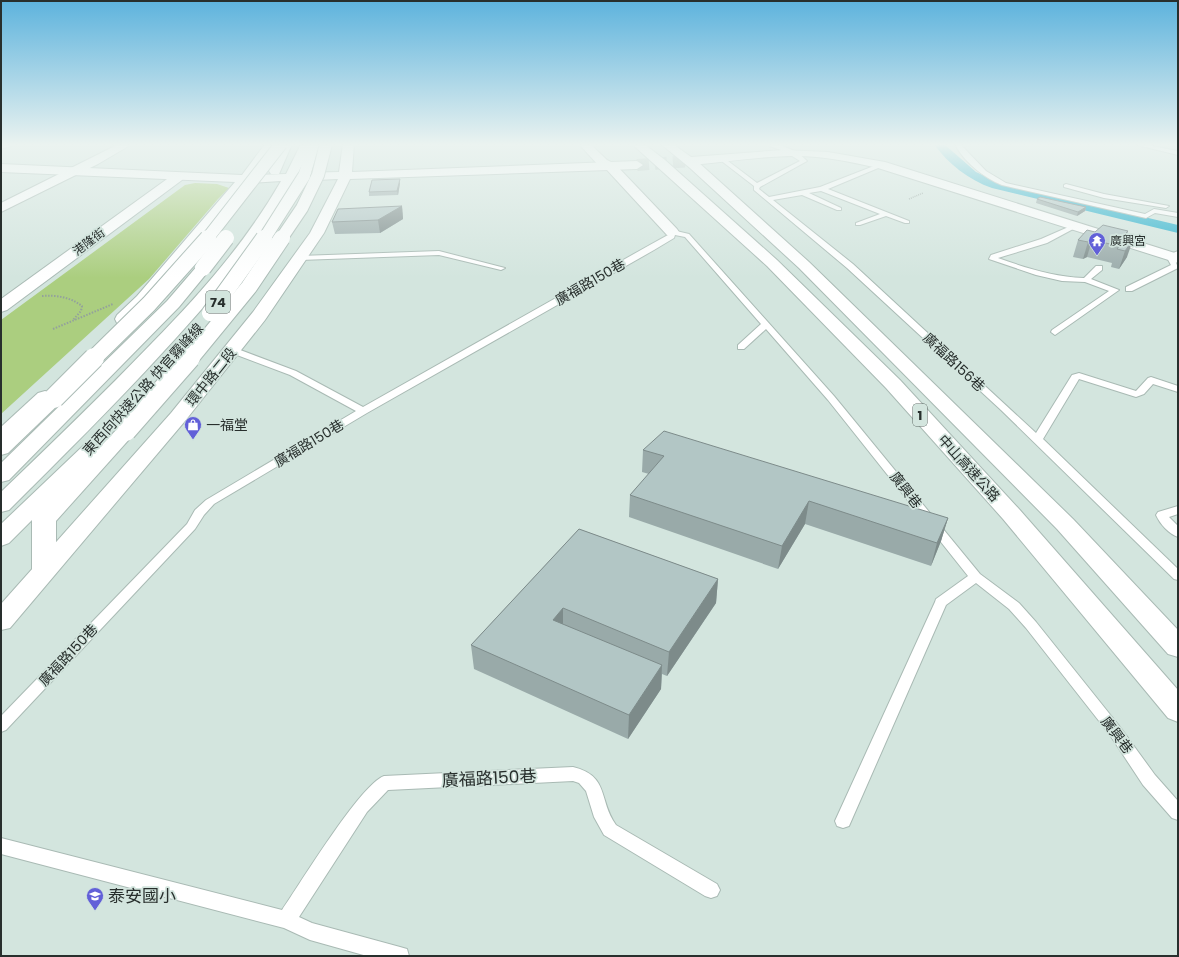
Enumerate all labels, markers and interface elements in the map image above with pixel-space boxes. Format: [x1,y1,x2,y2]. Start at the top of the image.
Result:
street label: 港隆街 [69,224,108,259]
temple icon: 廣興宮 [1087,231,1107,256]
place label: 廣興宮 [1110,232,1146,249]
street label: 廣福路150巷 [551,254,629,310]
road number: 74 [206,291,230,313]
street label: 東西向快速公路 快官霧峰線 [78,318,208,460]
street label: 廣福路156巷 [919,328,989,396]
street label: 環中路二段 [181,344,241,410]
road number: 1 [913,404,927,426]
street label: 廣福路150巷 [270,414,348,472]
shop icon: 一福堂 [183,415,203,440]
place label: 一福堂 [206,415,248,435]
street label: 中山高速公路 [933,430,1005,506]
street label: 廣興巷 [885,467,927,513]
street label: 廣福路150巷 [34,620,102,690]
street label: 廣興巷 [1096,712,1138,758]
street label: 廣福路150巷 [441,764,537,792]
place label: 泰安國小 [108,884,176,908]
school or university icon: 泰安國小 [85,886,105,911]

